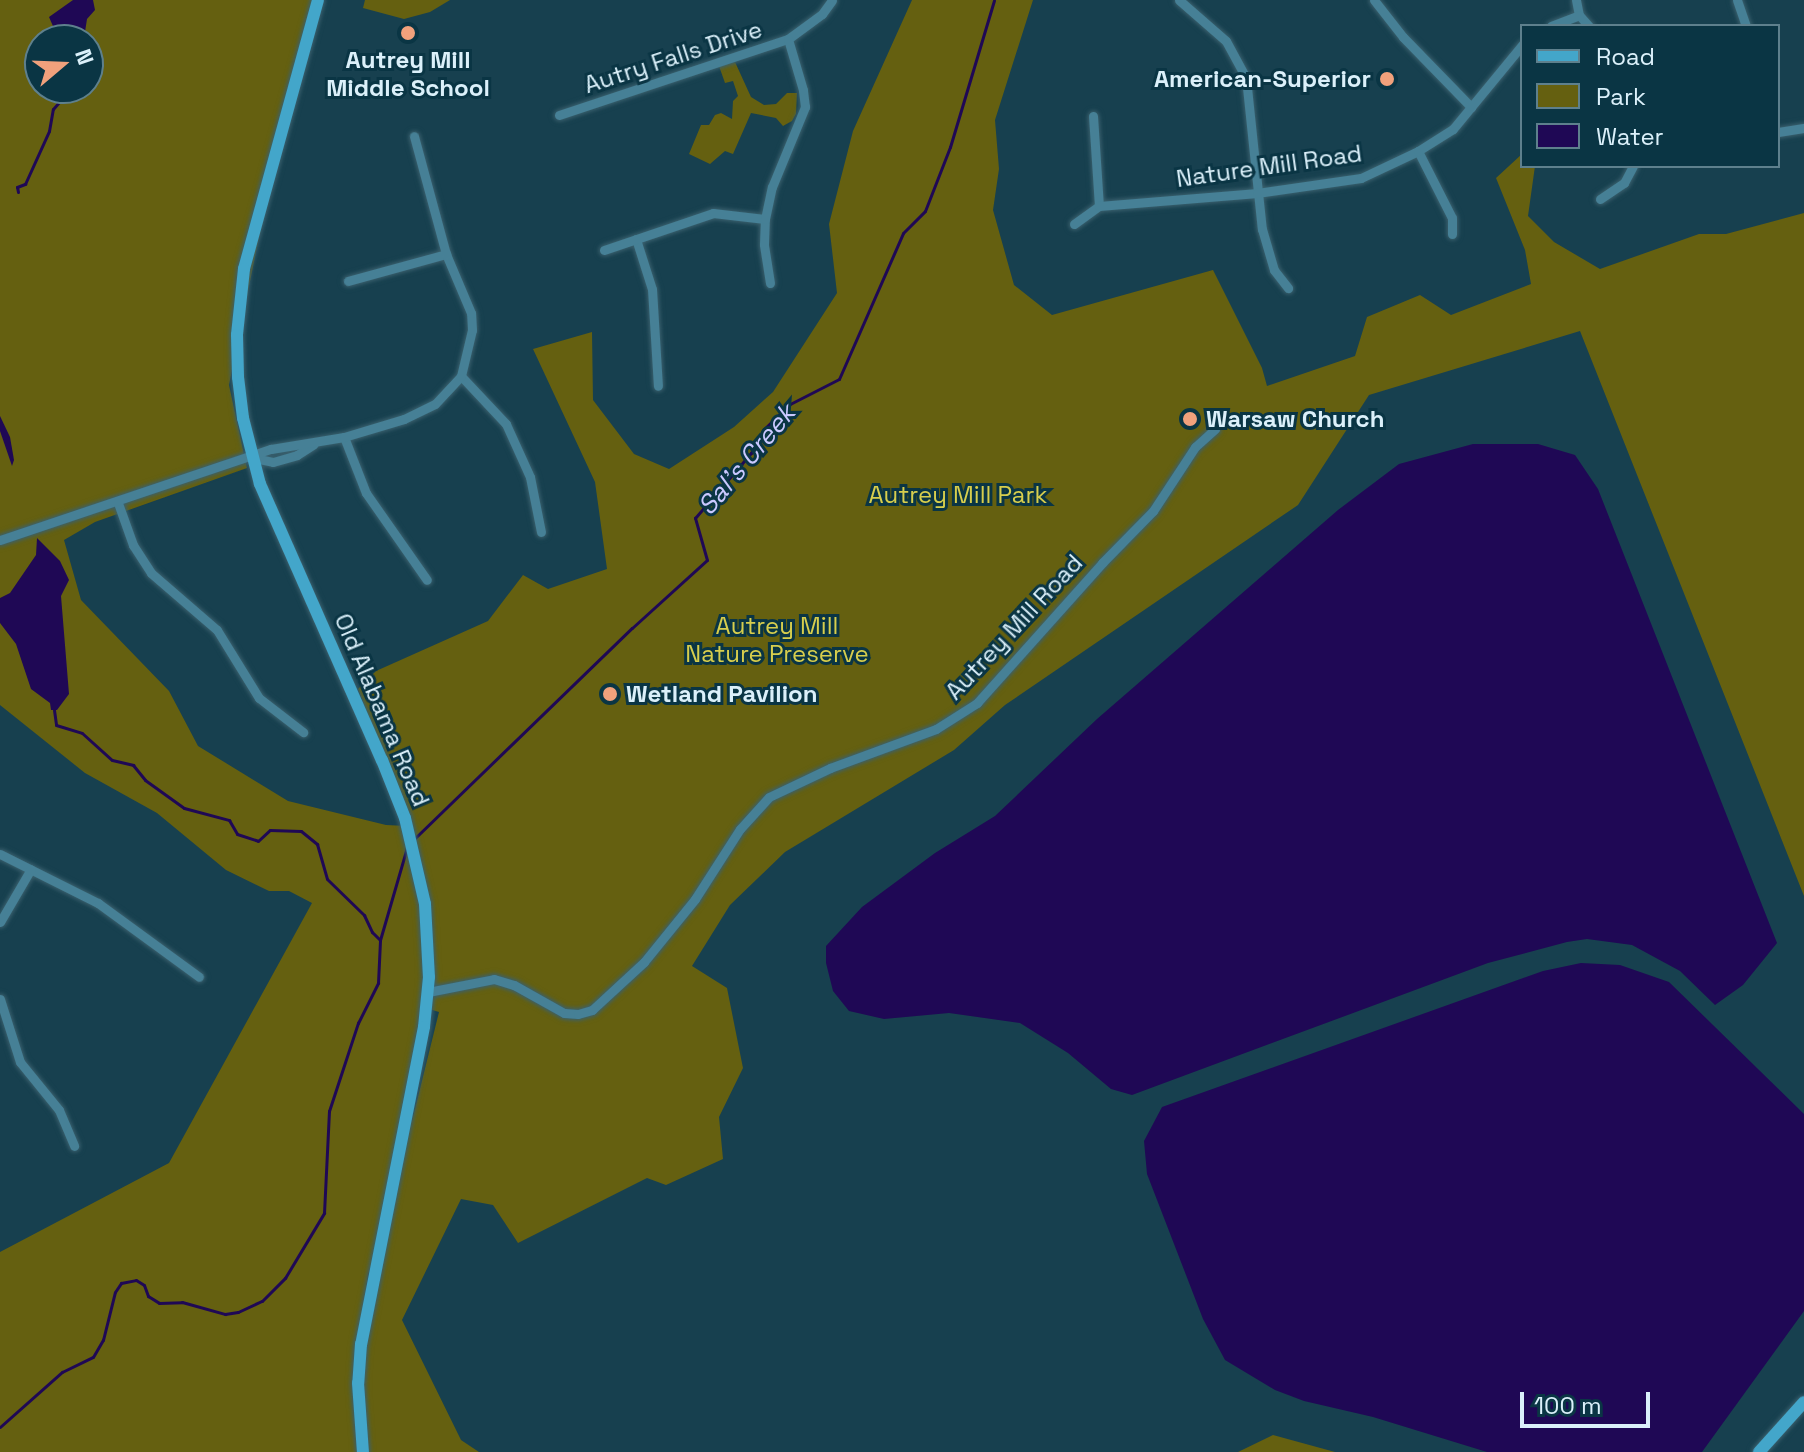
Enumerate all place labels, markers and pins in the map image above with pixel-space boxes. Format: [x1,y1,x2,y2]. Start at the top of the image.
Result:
marker: Autrey Mill Middle School [399,24,417,42]
place label: Autrey Mill Middle School [326,46,490,102]
place label: American-Superior [1154,65,1371,93]
marker: American-Superior [1378,70,1396,88]
place label: Warsaw Church [1206,405,1384,433]
marker: Warsaw Church [1181,410,1199,428]
place label: Wetland Pavilion [626,680,817,708]
marker: Wetland Pavilion [601,685,619,703]

